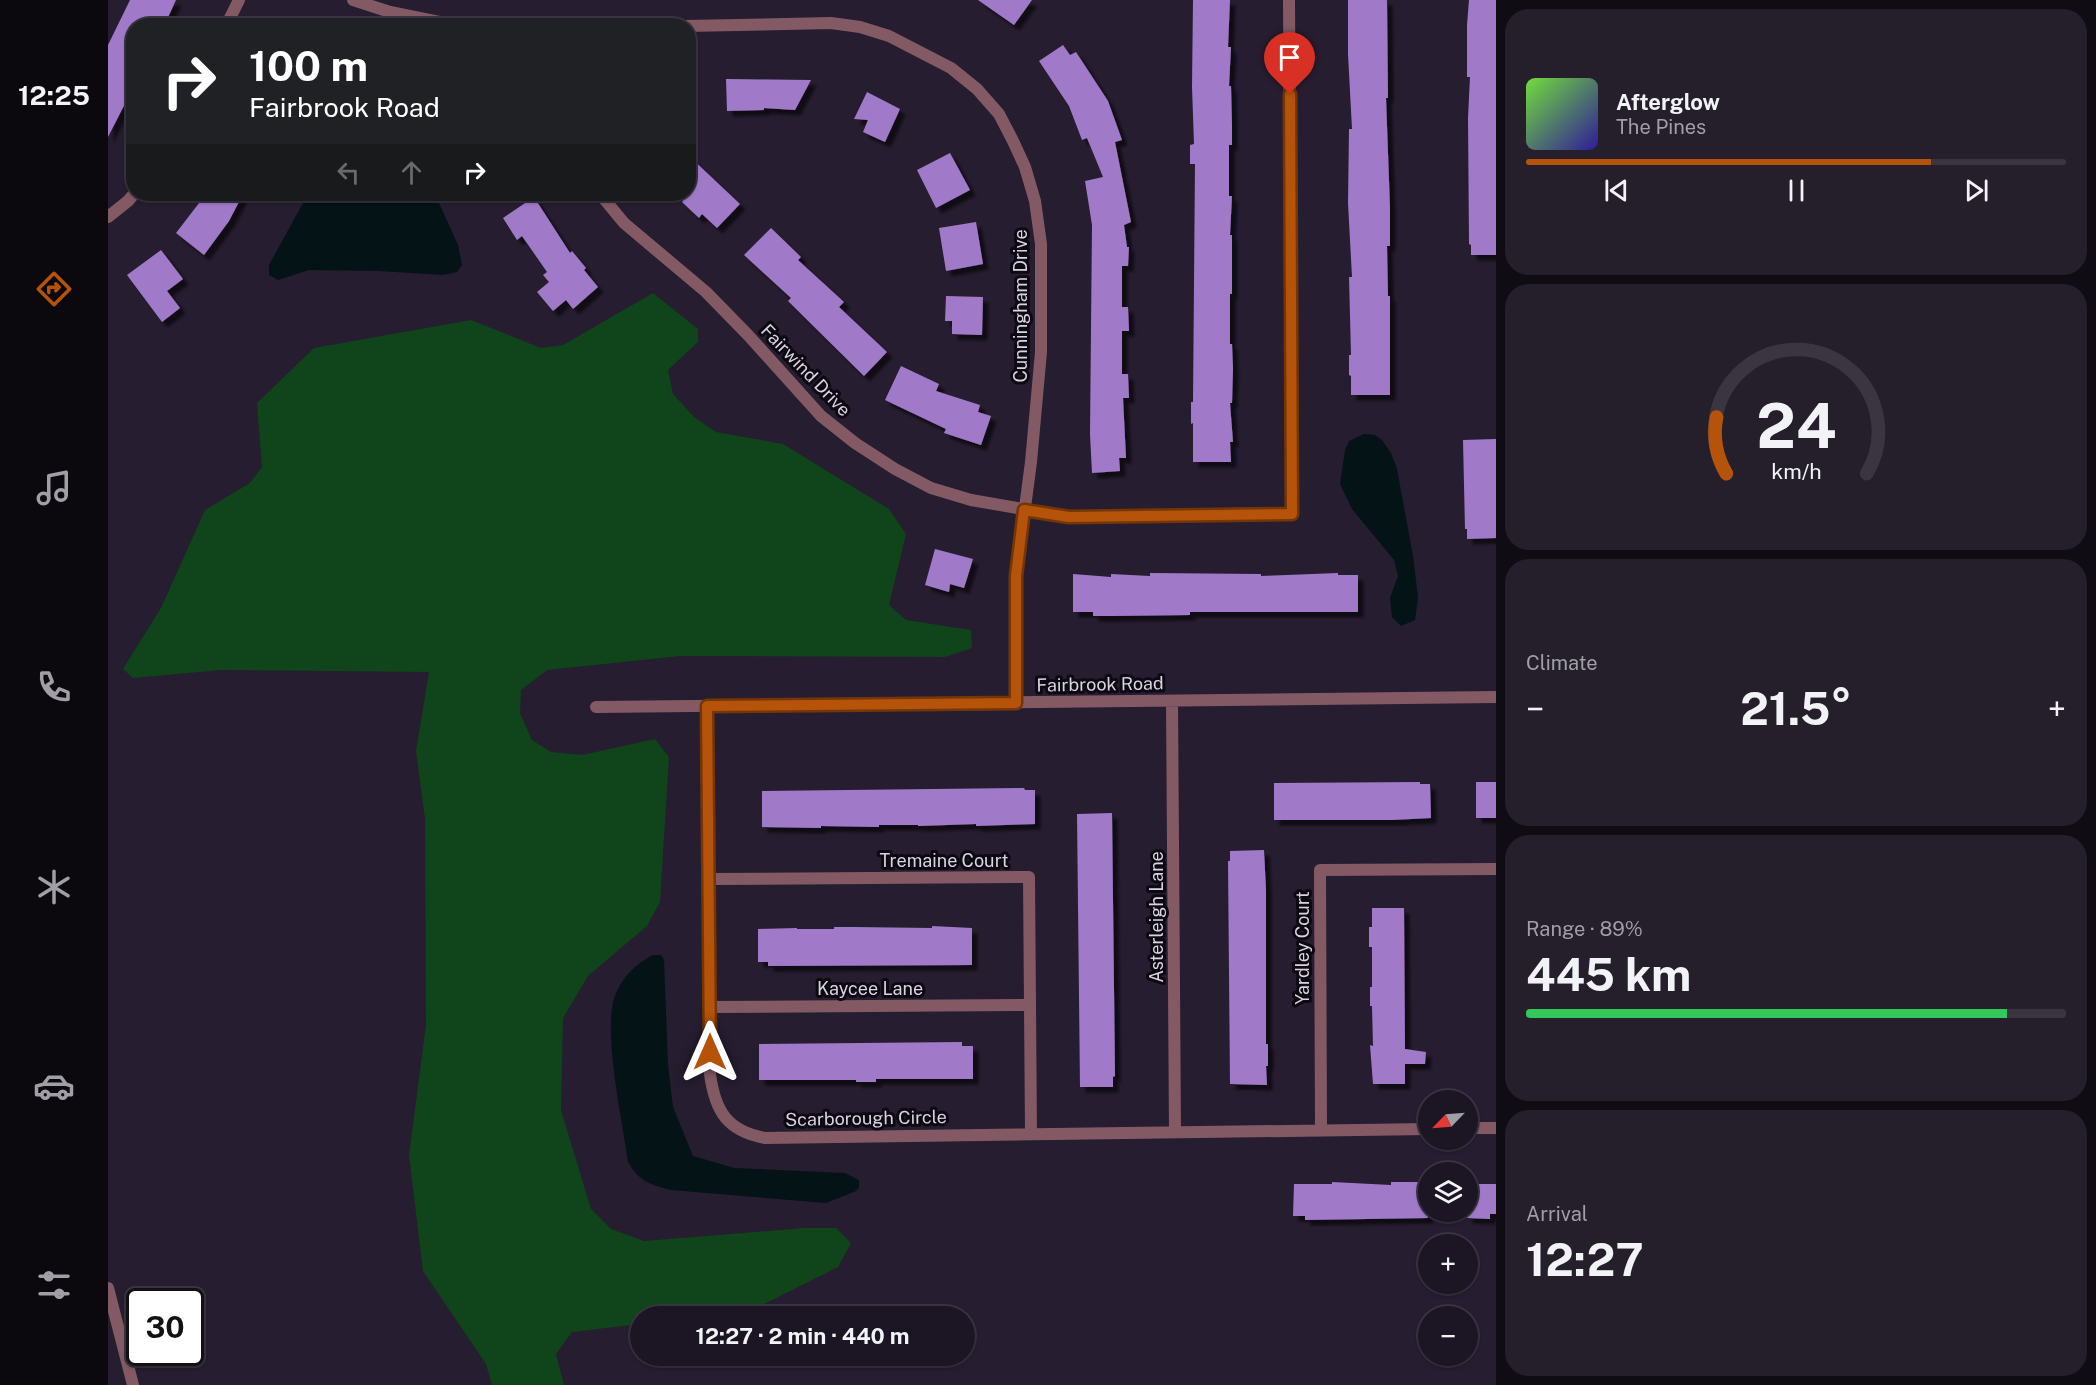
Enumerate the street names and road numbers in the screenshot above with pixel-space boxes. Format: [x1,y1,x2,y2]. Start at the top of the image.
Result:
street label: Cunningham Drive [1010,229,1031,383]
street label: Fairwind Drive [757,320,855,420]
street label: Fairbrook Road [1036,672,1164,696]
street label: Tremaine Court [880,850,1008,871]
street label: Asterleigh Lane [1146,851,1167,983]
street label: Yardley Court [1292,891,1313,1005]
street label: Kaycee Lane [817,978,923,999]
street label: Scarborough Circle [785,1106,947,1130]

